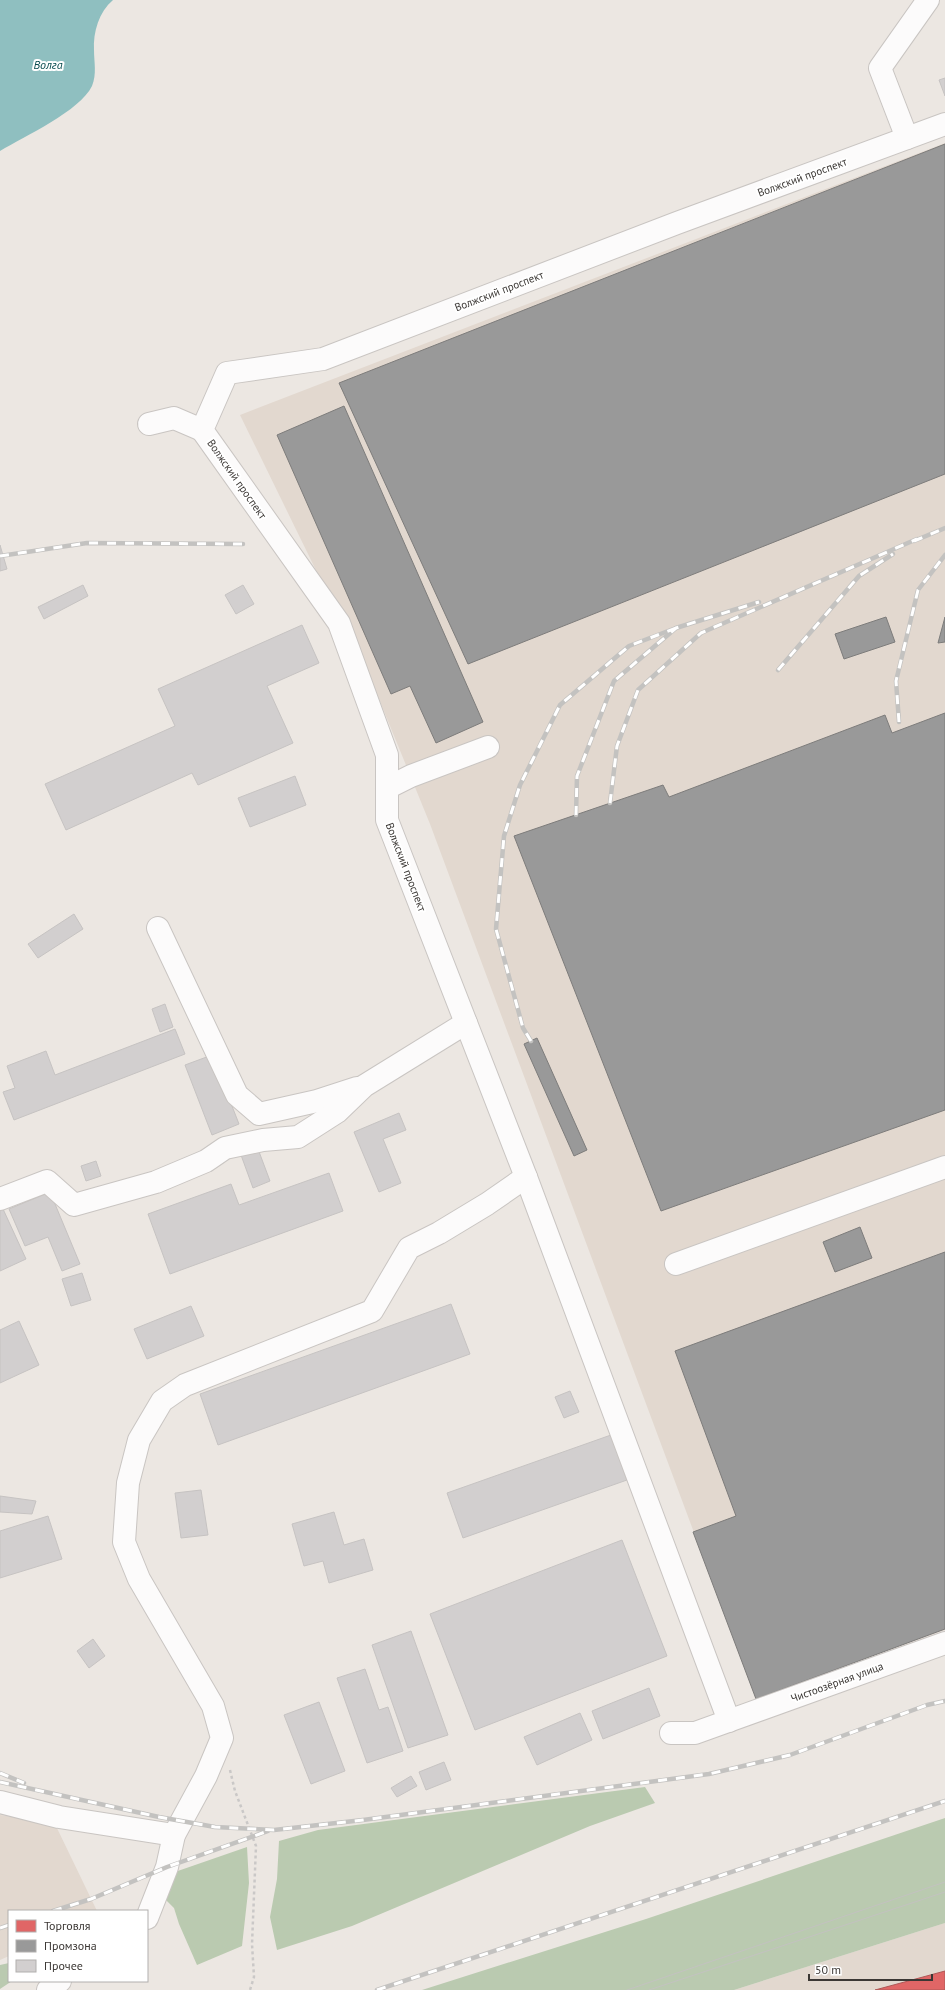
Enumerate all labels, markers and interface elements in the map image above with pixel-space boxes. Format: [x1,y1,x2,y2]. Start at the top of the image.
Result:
water label: Волга [33,57,63,72]
street label: Волжский проспект [755,154,849,200]
street label: Волжский проспект [453,267,546,314]
street label: Волжский проспект [204,437,270,522]
street label: Волжский проспект [383,821,430,914]
street label: Чистоозёрная улица [789,1659,885,1705]
legend [8,1910,148,1982]
text: Торговля [44,1918,90,1933]
text: Промзона [44,1938,97,1953]
scale bar [809,1956,932,1982]
text: Прочее [44,1958,83,1973]
text: 50 m [815,1962,841,1977]

